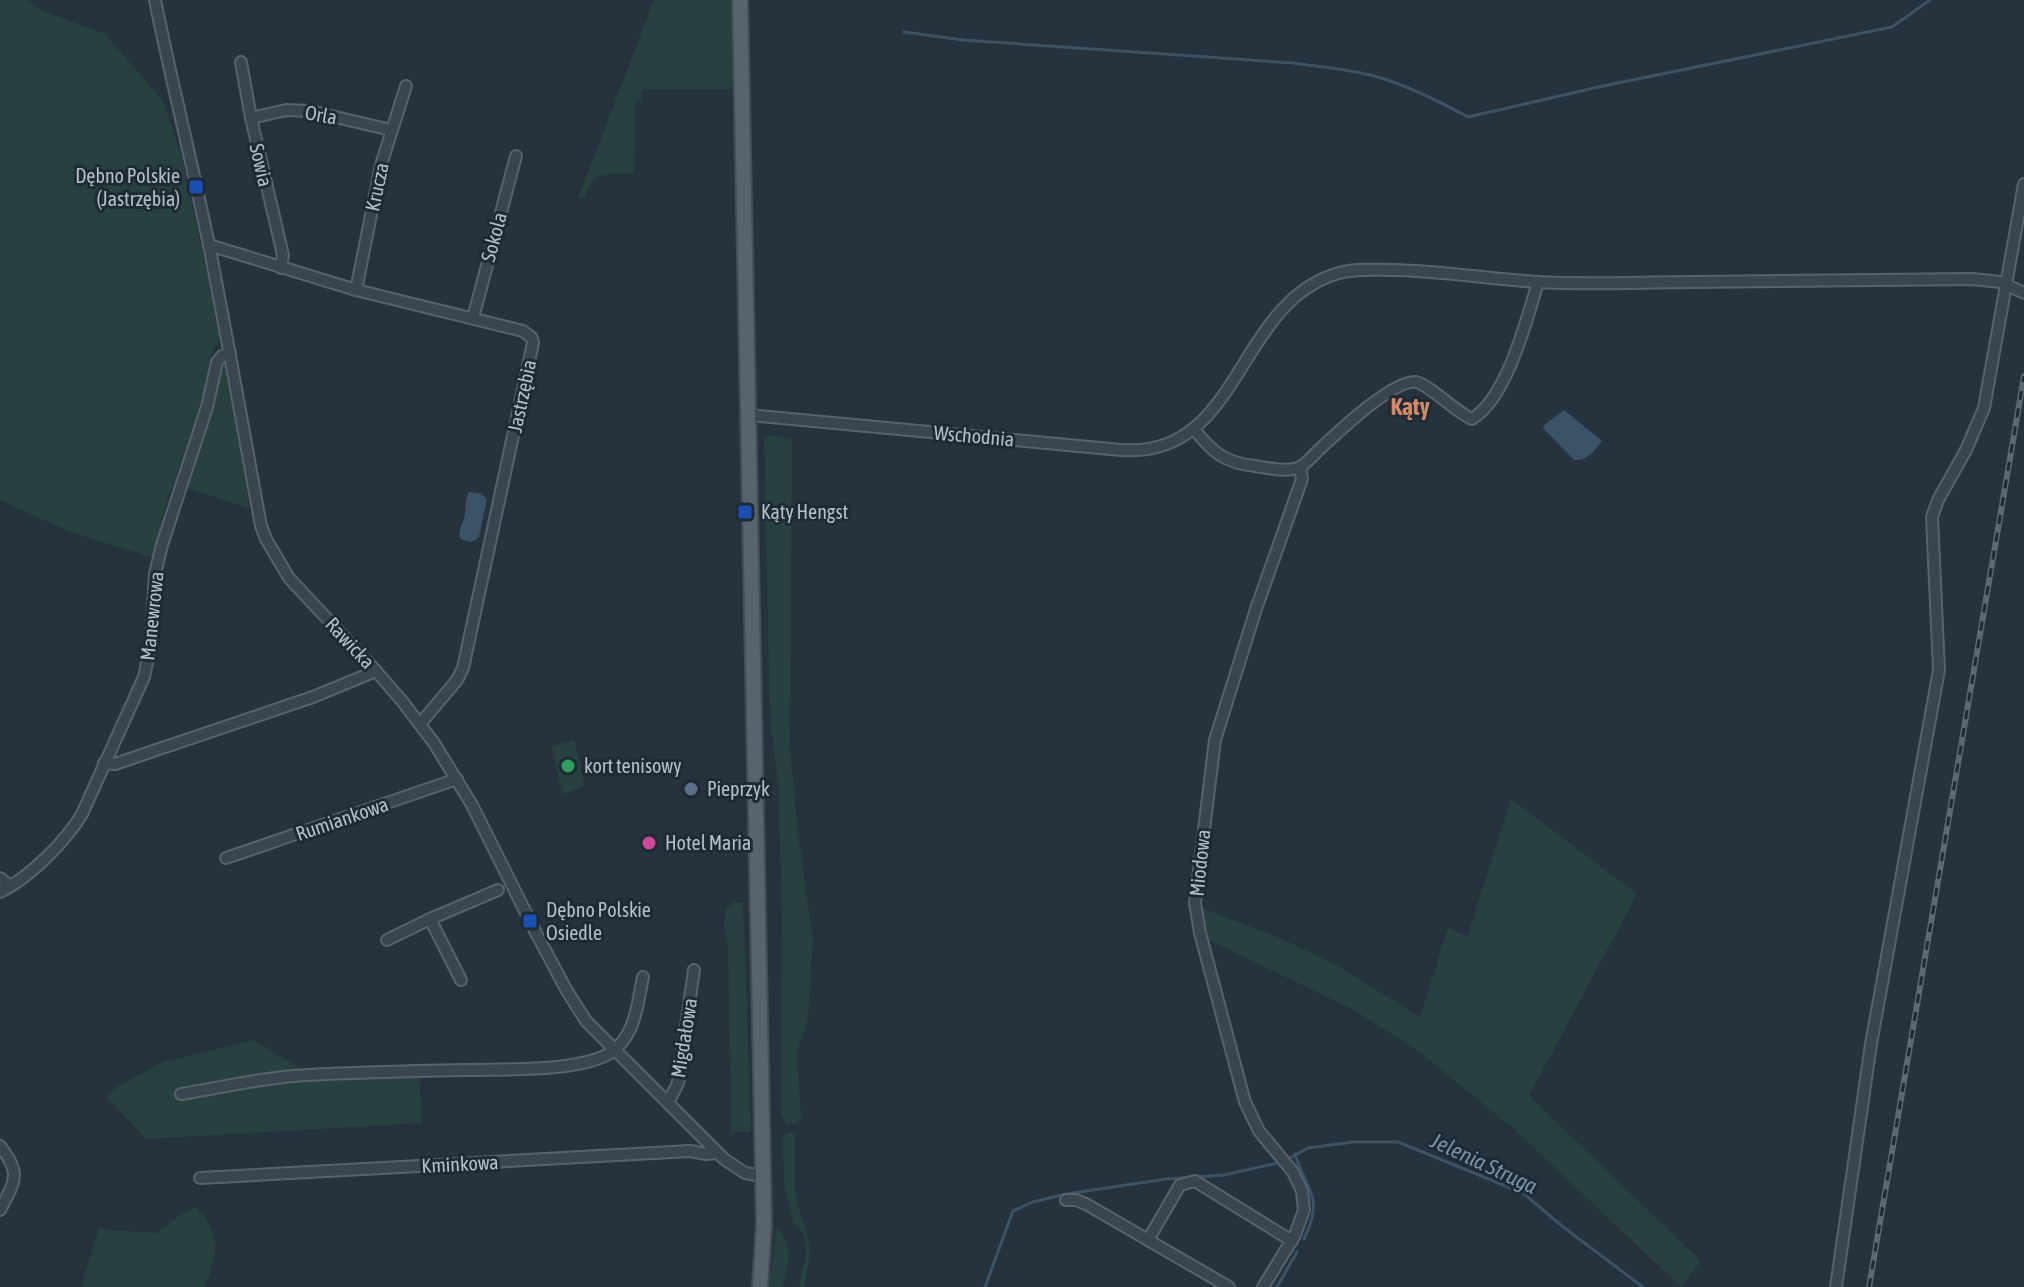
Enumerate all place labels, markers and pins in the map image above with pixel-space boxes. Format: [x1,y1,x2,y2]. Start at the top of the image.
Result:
place label: Dębno Polskie (Jastrzębia) [75,164,180,210]
marker: Dębno Polskie (Jastrzębia) [187,178,205,196]
place label: Kąty Hengst [761,500,848,523]
marker: Kąty Hengst [736,503,754,521]
place label: kort tenisowy [584,754,681,777]
marker: kort tenisowy [559,757,577,775]
place label: Pieprzyk [707,777,770,800]
marker: Pieprzyk [682,780,700,798]
place label: Hotel Maria [665,831,751,854]
marker: Hotel Maria [640,834,658,852]
place label: Dębno Polskie Osiedle [546,898,651,944]
marker: Dębno Polskie Osiedle [521,912,539,930]

